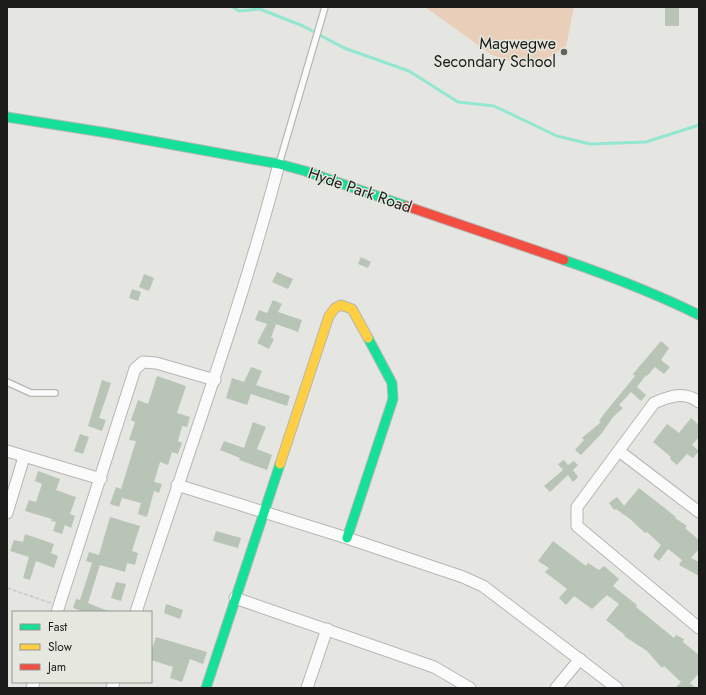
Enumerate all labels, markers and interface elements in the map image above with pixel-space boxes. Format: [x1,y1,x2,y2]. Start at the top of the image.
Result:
place label: Magwegwe Secondary School [434,32,556,73]
marker: Magwegwe Secondary School [559,47,569,57]
street label: Hyde Park Road [305,161,415,219]
legend [12,611,152,683]
text: Fast [48,618,67,636]
text: Slow [48,638,73,656]
text: Jam [46,658,66,676]

